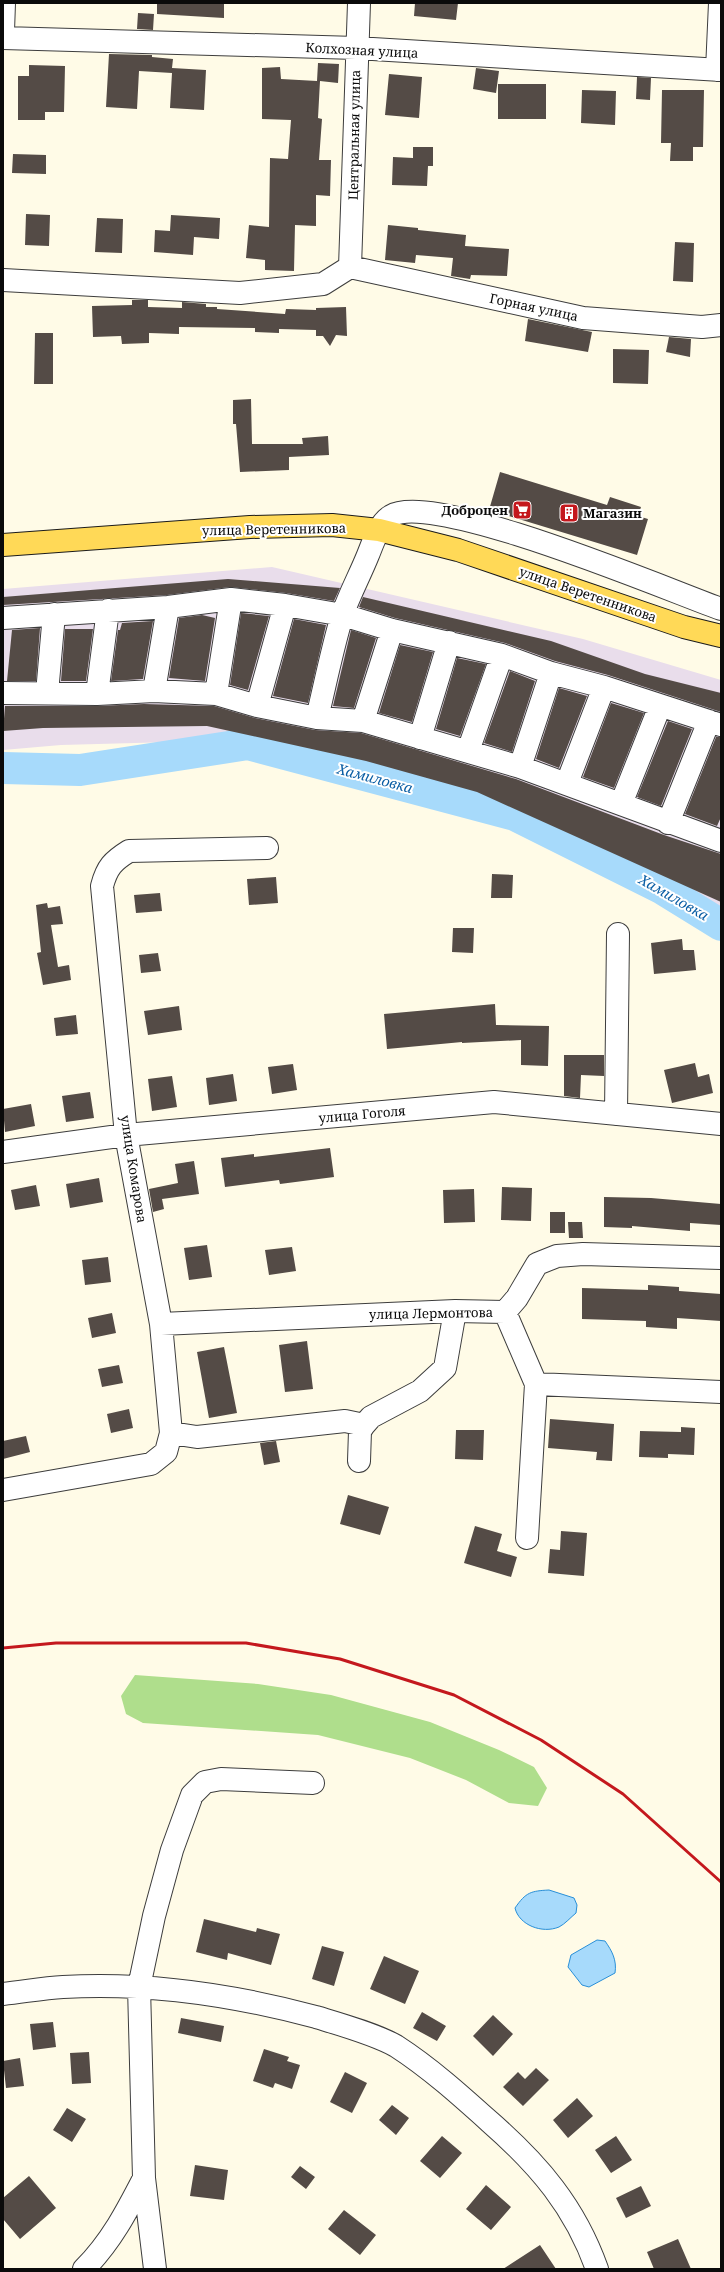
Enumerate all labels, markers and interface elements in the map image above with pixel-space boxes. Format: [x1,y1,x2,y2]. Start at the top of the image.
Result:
street label: Колхозная улица [305,38,419,62]
street label: Центральная улица [344,70,364,200]
street label: Горная улица [488,289,580,325]
supermarket icon: Доброцен [511,499,533,521]
place label: Доброцен [441,501,508,519]
building icon: Магазин [558,502,580,524]
place label: Магазин [583,504,642,522]
street label: улица Веретенникова [202,519,346,539]
street label: улица Веретенникова [517,562,659,626]
water label: Хамиловка [334,759,415,797]
water label: Хамиловка [635,869,712,925]
street label: улица Гоголя [318,1101,406,1127]
street label: улица Комарова [117,1114,151,1224]
street label: улица Лермонтова [369,1303,493,1323]

